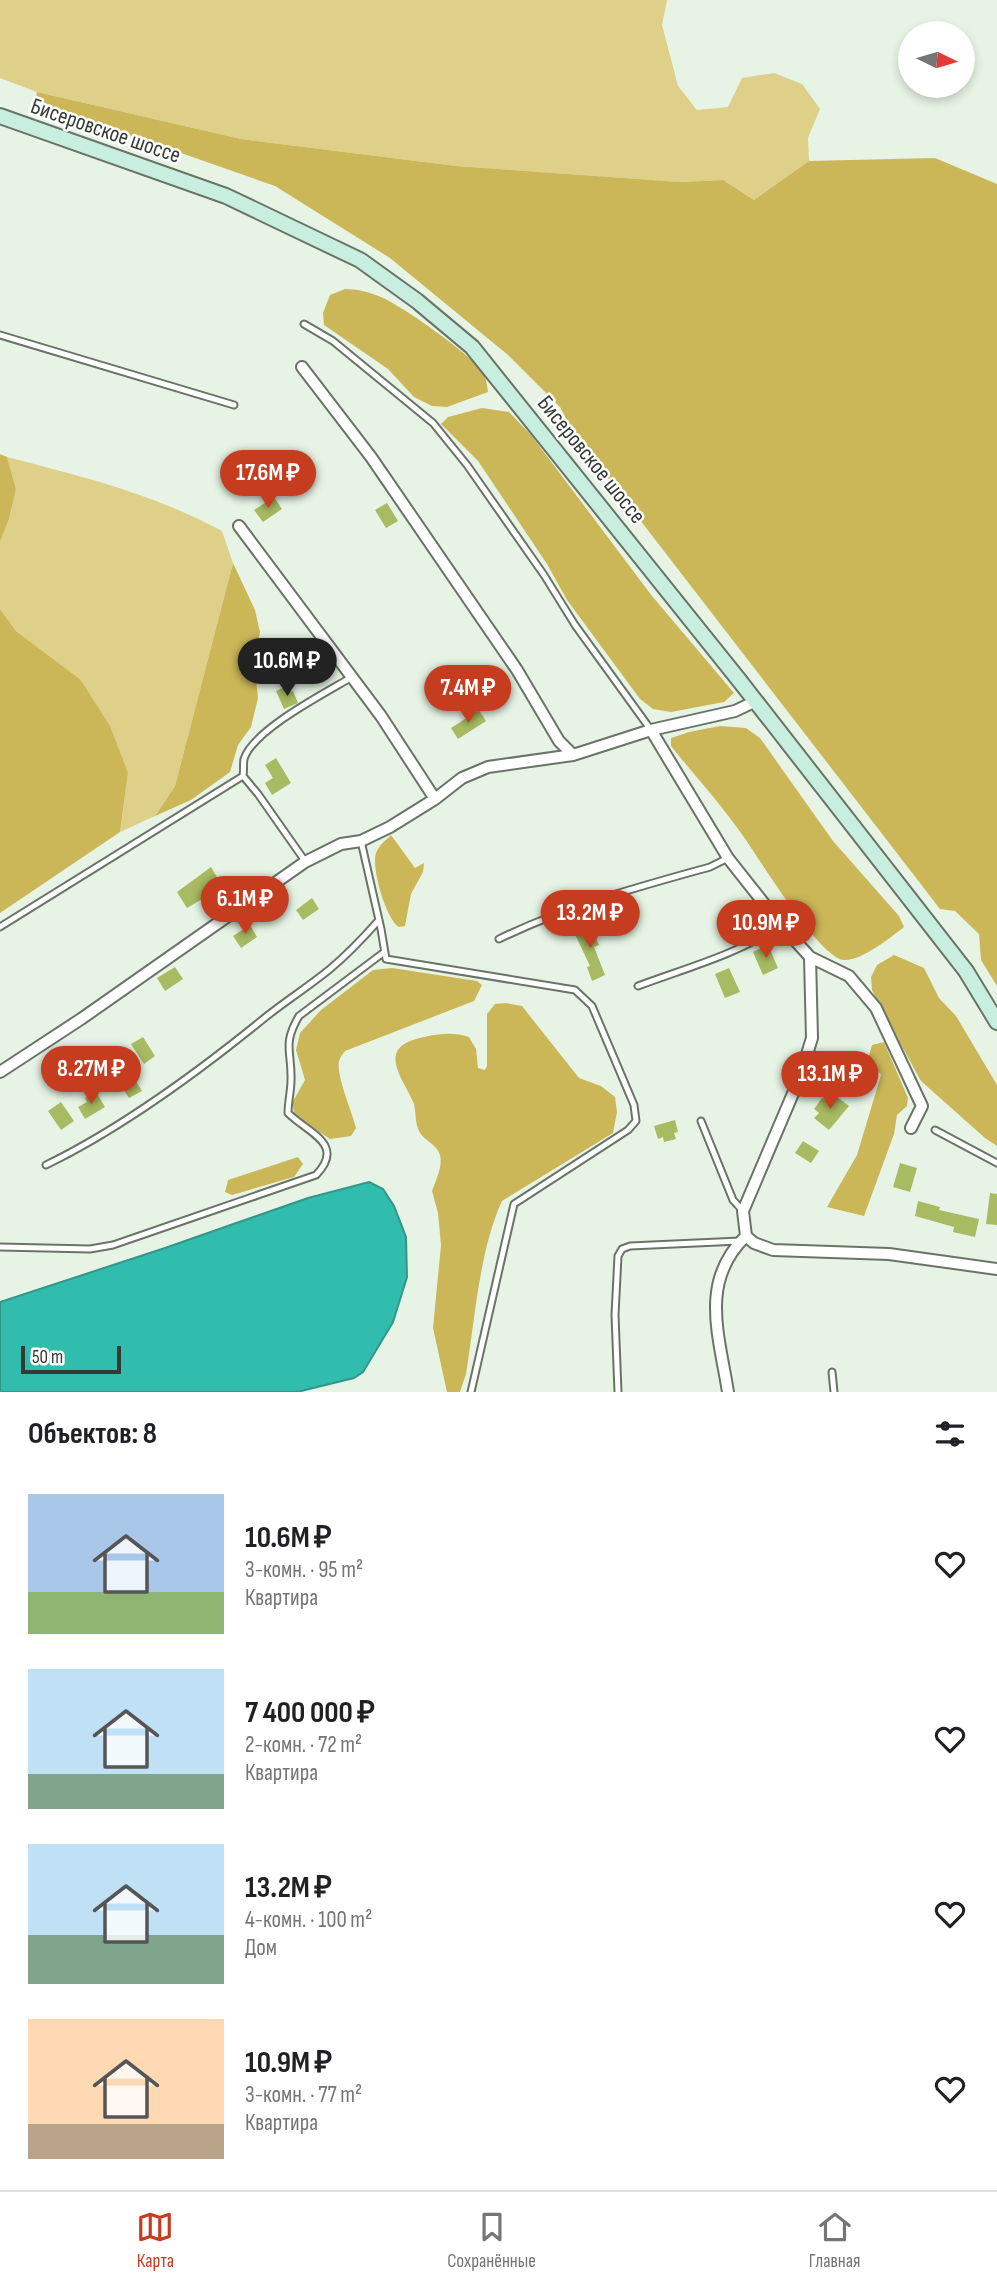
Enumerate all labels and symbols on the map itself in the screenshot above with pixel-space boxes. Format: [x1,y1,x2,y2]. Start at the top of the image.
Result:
north arrow [898,21,975,98]
street label: Бисеровское шоссе [27,92,184,170]
street label: Бисеровское шоссе [531,390,651,529]
pin: 17.6M ₽ [203,450,333,510]
pin: 10.6M ₽ [222,638,352,698]
pin: 7.4M ₽ [411,666,525,725]
pin: 6.1M ₽ [188,876,302,936]
pin: 13.2M ₽ [525,890,655,950]
pin: 10.9M ₽ [701,900,831,960]
pin: 8.27M ₽ [26,1046,156,1106]
pin: 13.1M ₽ [765,1052,895,1111]
scale bar [21,1343,121,1375]

